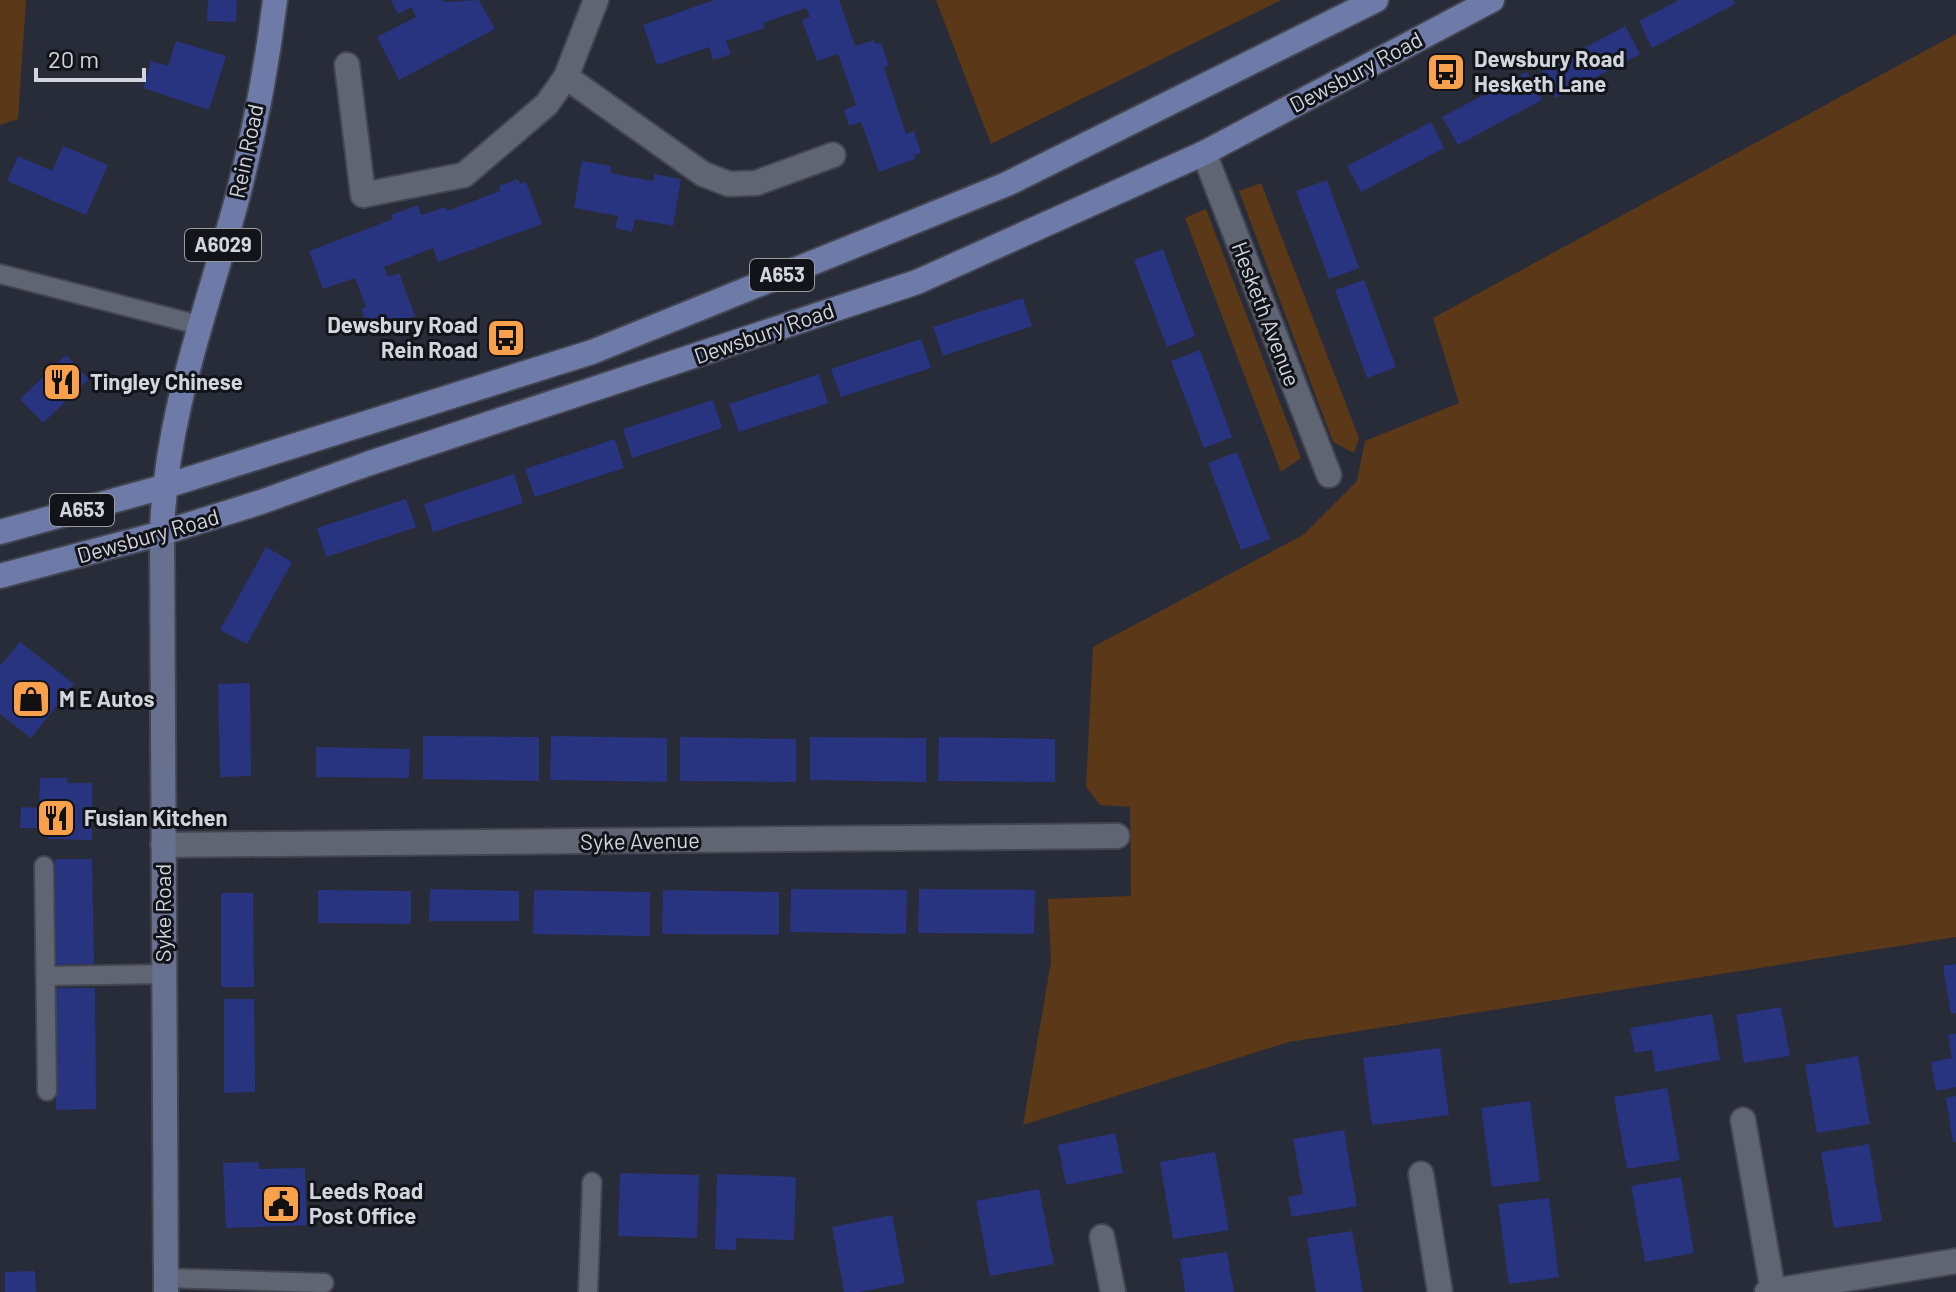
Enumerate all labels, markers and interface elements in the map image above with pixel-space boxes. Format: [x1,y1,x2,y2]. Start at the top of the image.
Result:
street label: Dewsbury Road [1285,25,1426,117]
scale bar [36,32,144,82]
text: 20 m [48,44,99,73]
place label: Dewsbury Road Hesketh Lane [1474,45,1625,96]
bus stop icon: Dewsbury Road Hesketh Lane [1425,51,1467,93]
street label: Rein Road [222,101,268,200]
road number: A6029 [185,229,261,261]
street label: Hesketh Avenue [1227,238,1306,390]
road number: A653 [750,259,814,291]
street label: Dewsbury Road [690,296,837,368]
place label: Dewsbury Road Rein Road [327,311,478,362]
bus stop icon: Dewsbury Road Rein Road [485,317,527,359]
restaurant icon: Tingley Chinese [41,361,83,403]
place label: Tingley Chinese [90,368,243,394]
road number: A653 [50,494,114,526]
street label: Dewsbury Road [74,502,222,568]
shop icon: M E Autos [10,678,52,720]
place label: M E Autos [59,685,155,711]
restaurant icon: Fusian Kitchen [35,797,77,839]
place label: Fusian Kitchen [84,804,228,830]
street label: Syke Avenue [580,826,700,854]
street label: Syke Road [149,864,175,962]
place label: Leeds Road Post Office [309,1177,423,1228]
public building icon: Leeds Road Post Office [260,1183,302,1225]

